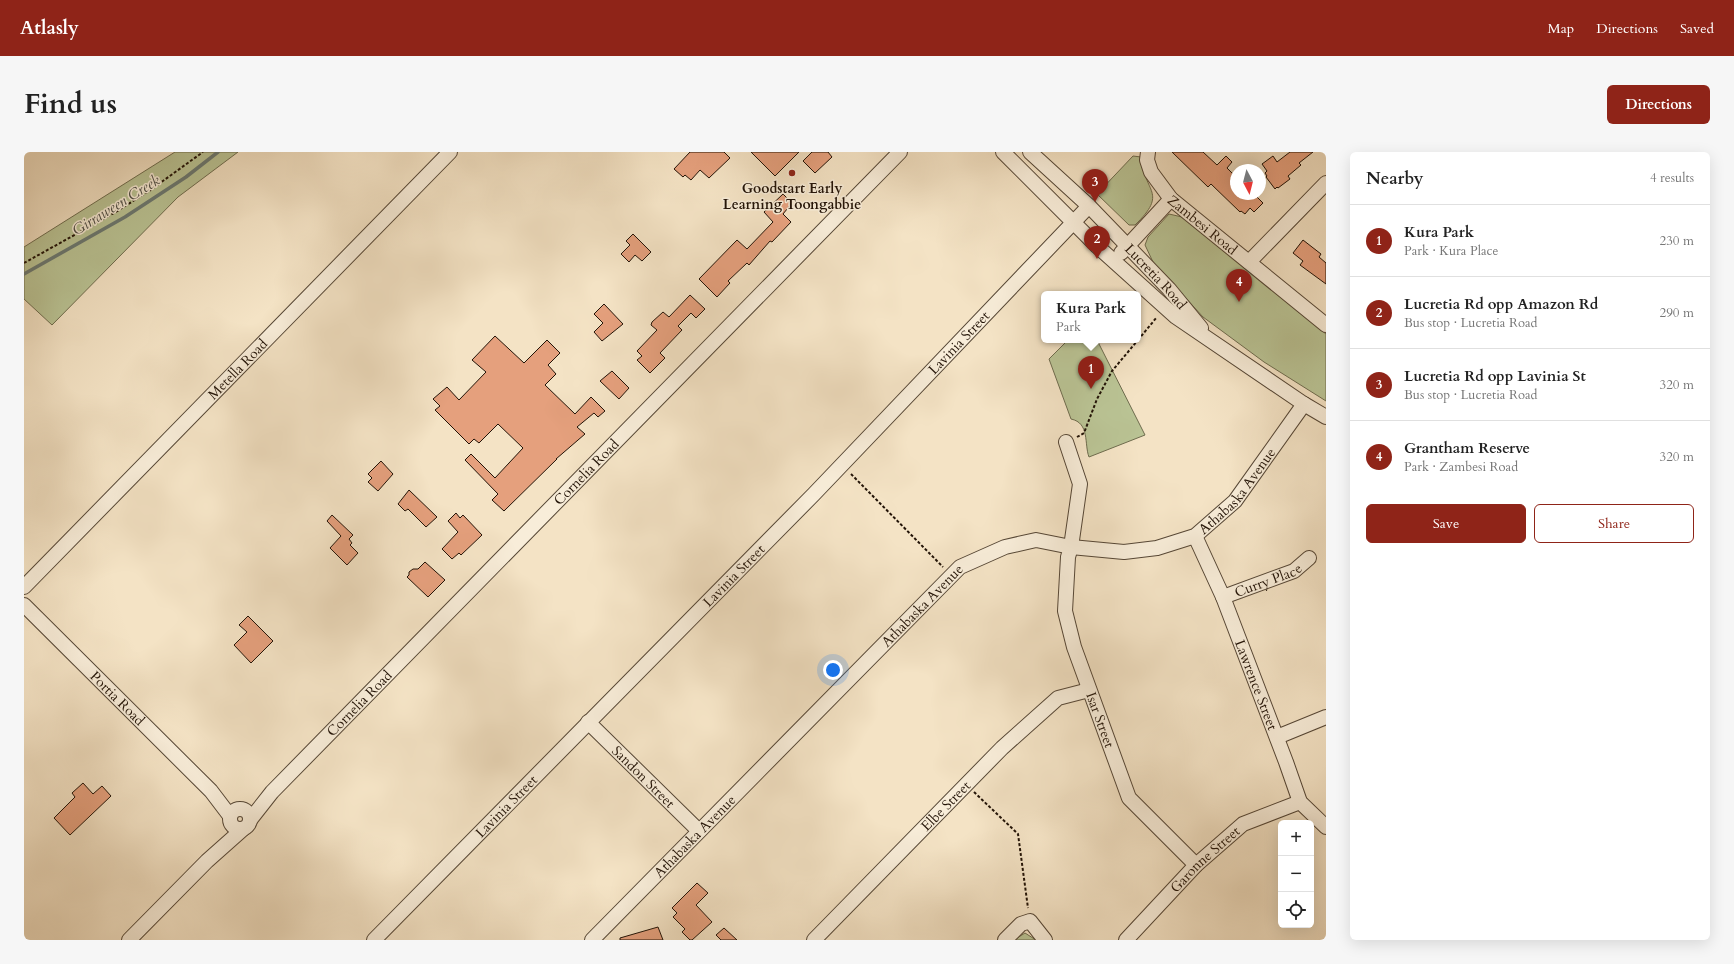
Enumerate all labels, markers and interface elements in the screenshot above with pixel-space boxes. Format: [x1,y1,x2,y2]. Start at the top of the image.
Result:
text: Atlasly [20,15,79,41]
text: Map [1548,19,1574,38]
text: Directions [1596,19,1658,38]
text: Saved [1680,19,1714,38]
text: Find us [24,85,117,123]
button: Directions [1607,85,1710,124]
north arrow [1230,164,1266,200]
text: Nearby [1366,167,1423,190]
marker: Goodstart Early Learning Toongabbie [787,168,797,178]
pin: 3 [1082,169,1108,202]
text: 4 results [1650,169,1694,187]
water label: Girraween Creek [68,170,164,240]
place label: Goodstart Early Learning Toongabbie [723,179,861,214]
street label: Zambesi Road [1164,191,1242,259]
text: Kura Park [1404,222,1474,242]
pin: 2 [1084,226,1110,259]
text: 1 [1376,232,1382,250]
text: 230 m [1660,232,1694,250]
street label: Lucretia Road [1121,239,1191,313]
text: Park · Kura Place [1404,242,1498,260]
pin: 4 [1226,269,1252,302]
popup [1041,291,1141,343]
text: Lucretia Rd opp Amazon Rd [1404,294,1598,314]
text: Kura Park [1056,298,1126,318]
text: 2 [1376,304,1382,322]
text: 290 m [1660,304,1694,322]
street label: Lavinia Street [924,306,994,378]
text: Bus stop · Lucretia Road [1404,314,1538,332]
text: Park [1056,318,1081,336]
street label: Metella Road [203,334,272,404]
pin: 1 [1078,356,1104,389]
text: Lucretia Rd opp Lavinia St [1404,366,1586,386]
text: 3 [1376,376,1382,394]
text: 320 m [1660,376,1694,394]
text: Bus stop · Lucretia Road [1404,386,1538,404]
street label: Cornelia Road [549,434,623,509]
text: Grantham Reserve [1404,438,1530,458]
street label: Athabaska Avenue [1194,444,1280,538]
text: 4 [1376,448,1382,466]
text: 320 m [1660,448,1694,466]
text: Park · Zambesi Road [1404,458,1518,476]
button: Save [1366,504,1526,543]
button: Share [1534,504,1694,543]
street label: Lavinia Street [698,540,769,611]
street label: Curry Place [1232,559,1306,602]
street label: Athabaska Avenue [877,560,967,651]
street label: Lawrence Street [1231,637,1283,733]
your location [823,660,843,680]
street label: Cornelia Road [322,666,396,741]
street label: Portia Road [86,667,149,730]
street label: Isar Street [1082,689,1120,751]
street label: Sandon Street [608,741,680,812]
street label: Lavinia Street [471,770,542,842]
street label: Elbe Street [917,776,975,835]
street label: Athabaska Avenue [649,791,740,882]
map controls [1278,820,1314,928]
button: + [1278,820,1314,856]
street label: Garonne Street [1166,821,1244,897]
button: − [1278,856,1314,892]
button: locate [1278,892,1314,928]

